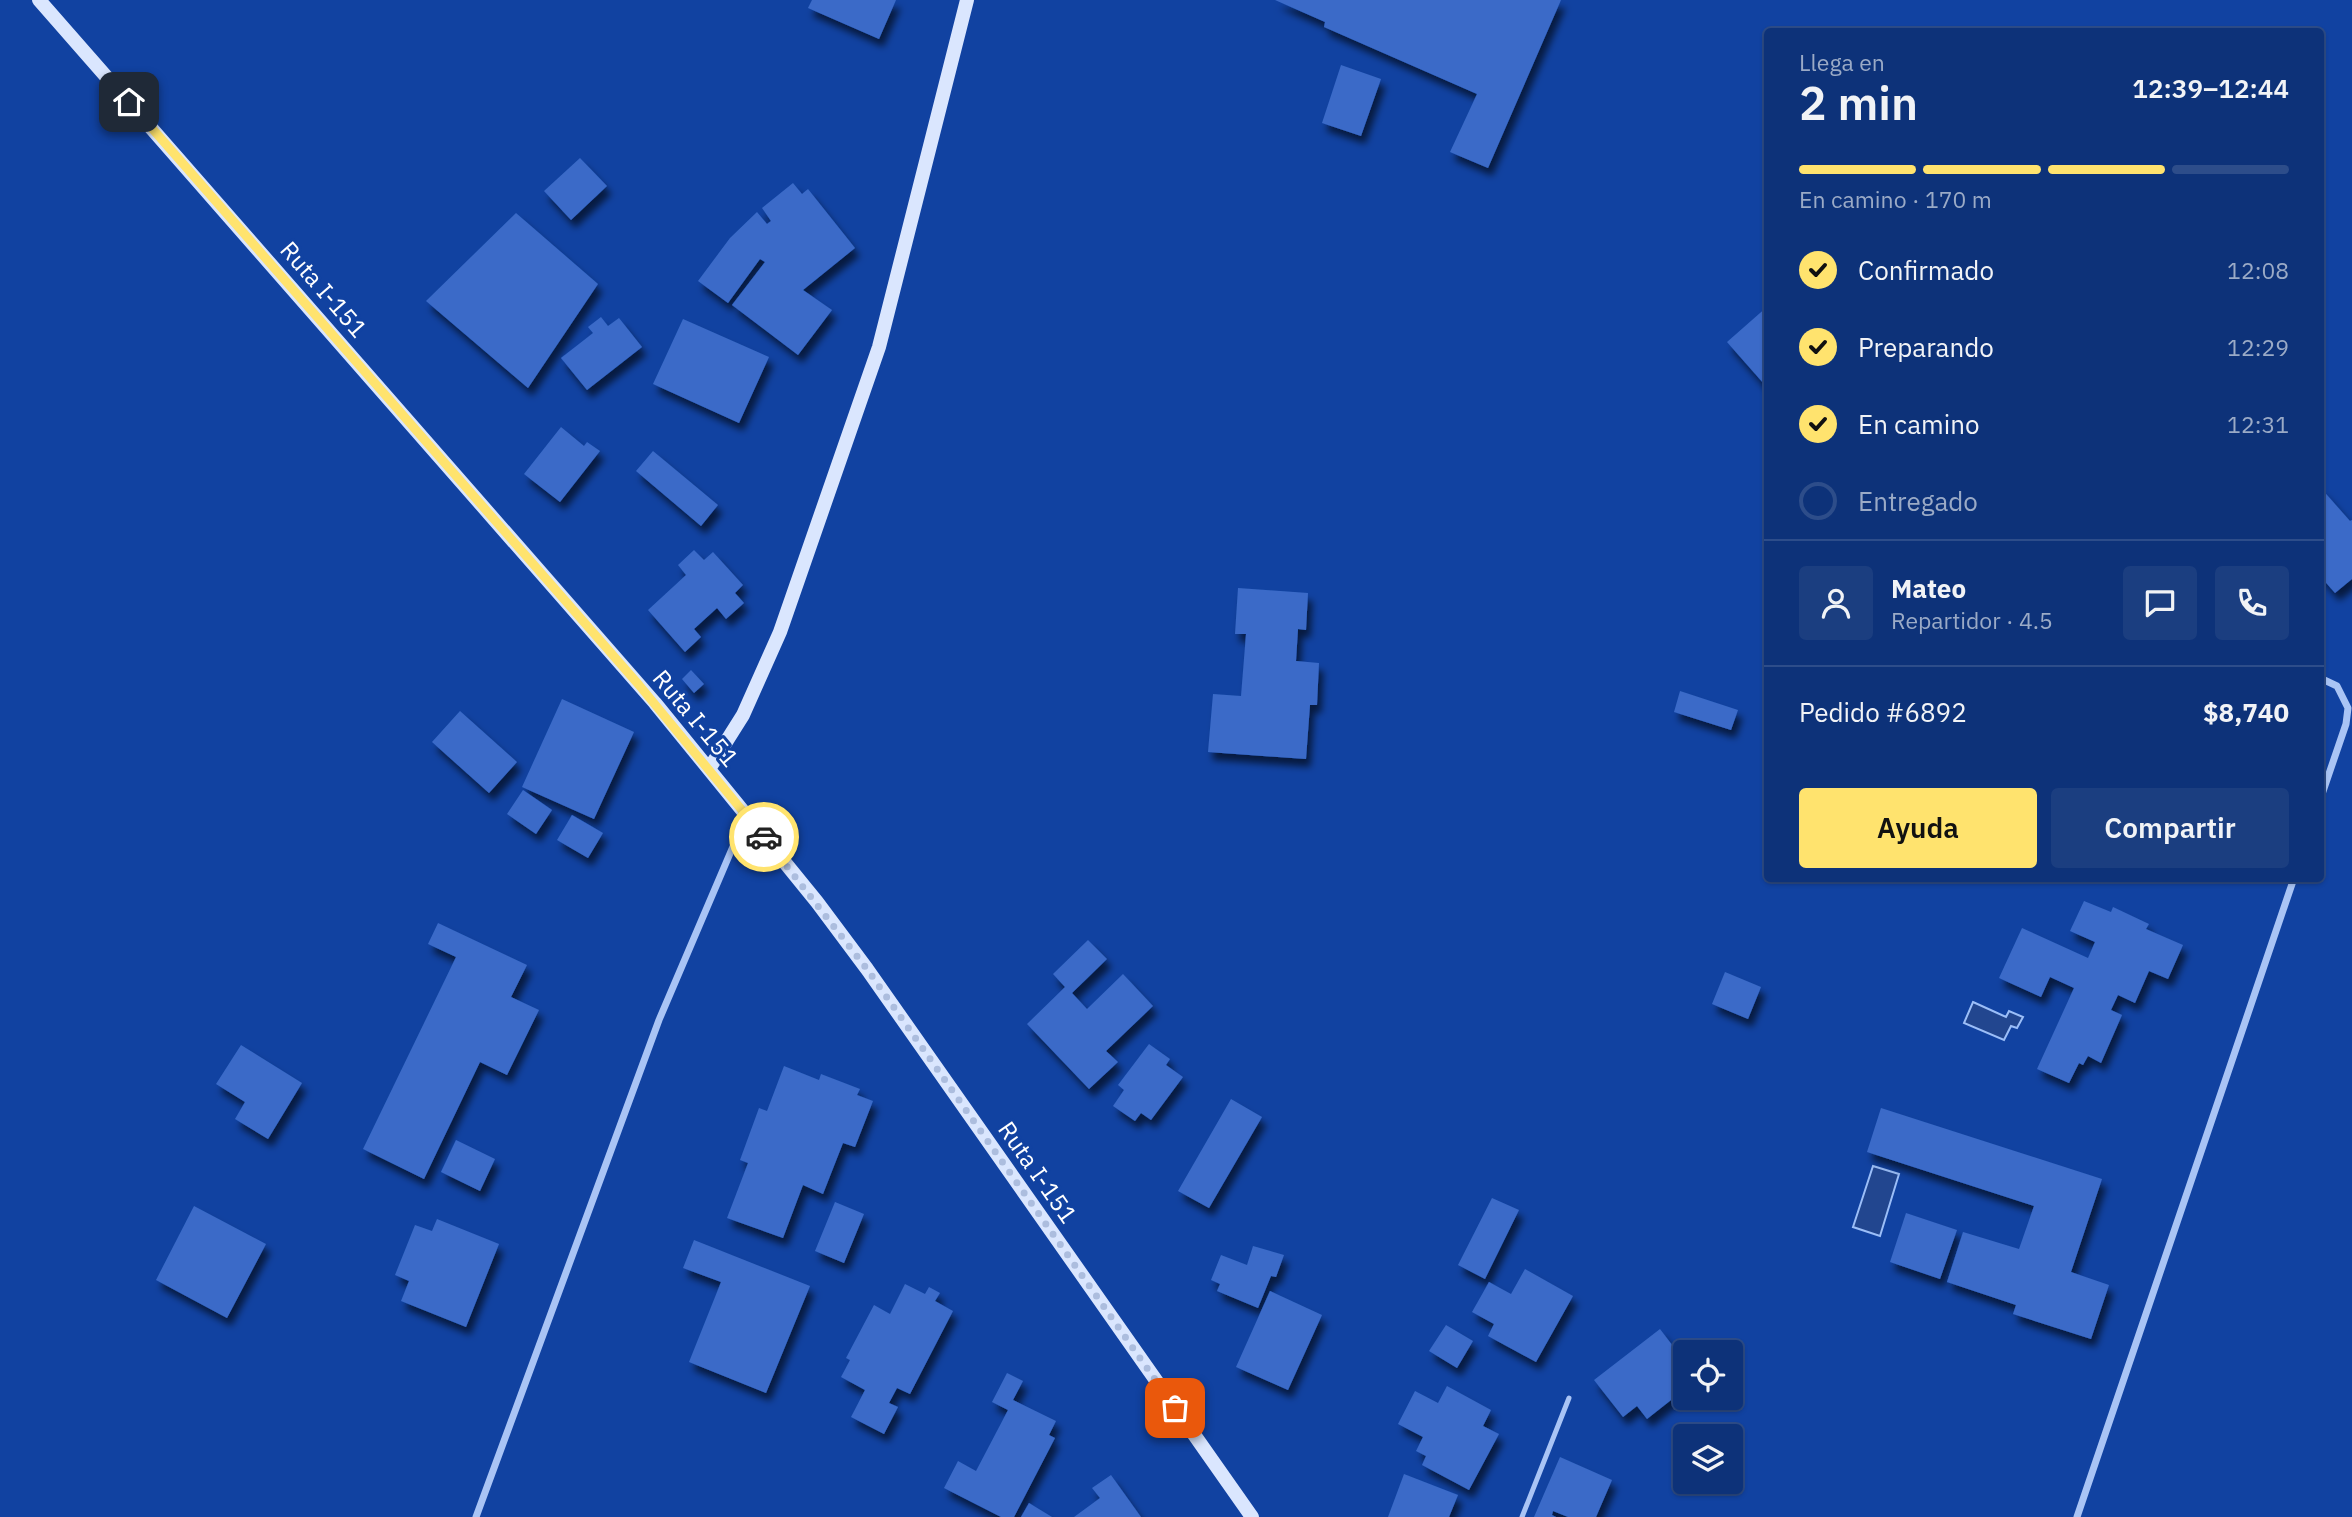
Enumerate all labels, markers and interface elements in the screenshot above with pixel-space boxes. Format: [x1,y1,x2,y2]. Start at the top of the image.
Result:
text: Llega en [1799,47,1885,77]
text: 12:39–12:44 [2132,71,2289,105]
pin [99,72,159,132]
text: 2 min [1799,73,1918,133]
icon: home [110,83,148,121]
text: En camino · 170 m [1799,184,1992,214]
street label: Ruta I-151 [273,234,375,344]
icon: check [1799,251,1837,289]
text: Confirmado [1858,253,1994,287]
text: 12:08 [2227,255,2289,285]
icon: check [1799,328,1837,366]
text: Preparando [1858,330,1994,364]
text: 12:29 [2227,332,2289,362]
icon: check [1799,405,1837,443]
text: En camino [1858,407,1980,441]
text: 12:31 [2227,409,2289,439]
text: Entregado [1858,484,1978,518]
button: person [1799,566,1873,640]
button: chat [2123,566,2197,640]
button: phone [2215,566,2289,640]
text: Mateo [1891,571,1966,605]
text: Repartidor · 4.5 [1891,605,2053,635]
street label: Ruta I-151 [646,663,746,773]
text: Pedido #6892 [1799,695,1967,729]
text: $8,740 [2203,695,2289,729]
button: Ayuda [1799,788,2037,868]
button: Compartir [2051,788,2289,868]
courier [729,802,799,872]
icon: car [745,818,783,856]
street label: Ruta I-151 [991,1115,1085,1229]
map controls [1673,1340,1743,1494]
button: locate [1673,1340,1743,1410]
pin [1145,1378,1205,1438]
icon: bag [1156,1389,1194,1427]
button: layers [1673,1424,1743,1494]

